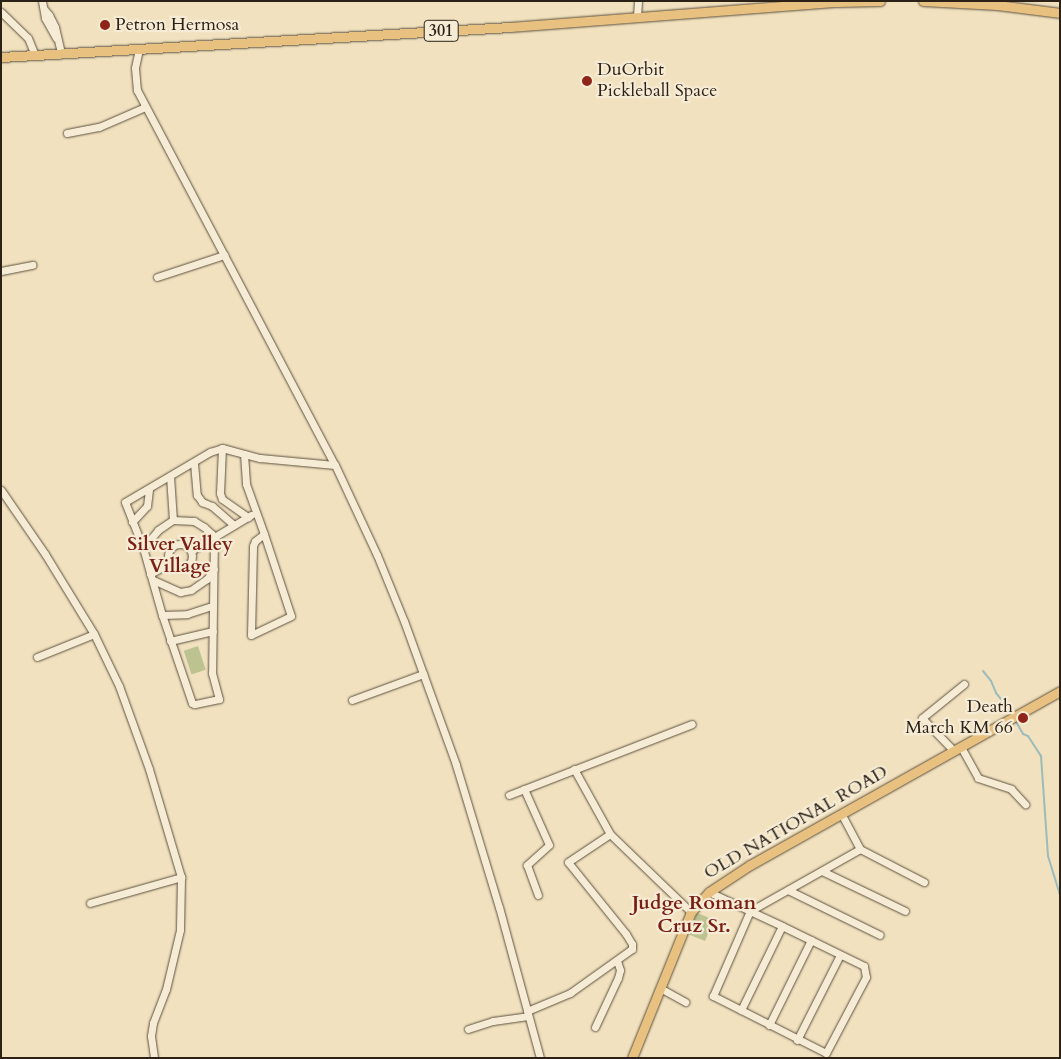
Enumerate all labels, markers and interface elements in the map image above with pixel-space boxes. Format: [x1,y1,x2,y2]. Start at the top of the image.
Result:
place label: Petron Hermosa [115,14,239,36]
road number: 301 [424,18,458,44]
marker: Petron Hermosa [99,19,111,31]
place label: DuOrbit Pickleball Space [597,60,717,102]
marker: DuOrbit Pickleball Space [581,75,593,87]
district label: Silver Valley Village [127,534,233,578]
place label: Death March KM 66 [905,697,1013,740]
marker: Death March KM 66 [1017,712,1029,724]
street label: OLD NATIONAL ROAD [700,762,892,884]
district label: Judge Roman Cruz Sr. [632,891,756,938]

